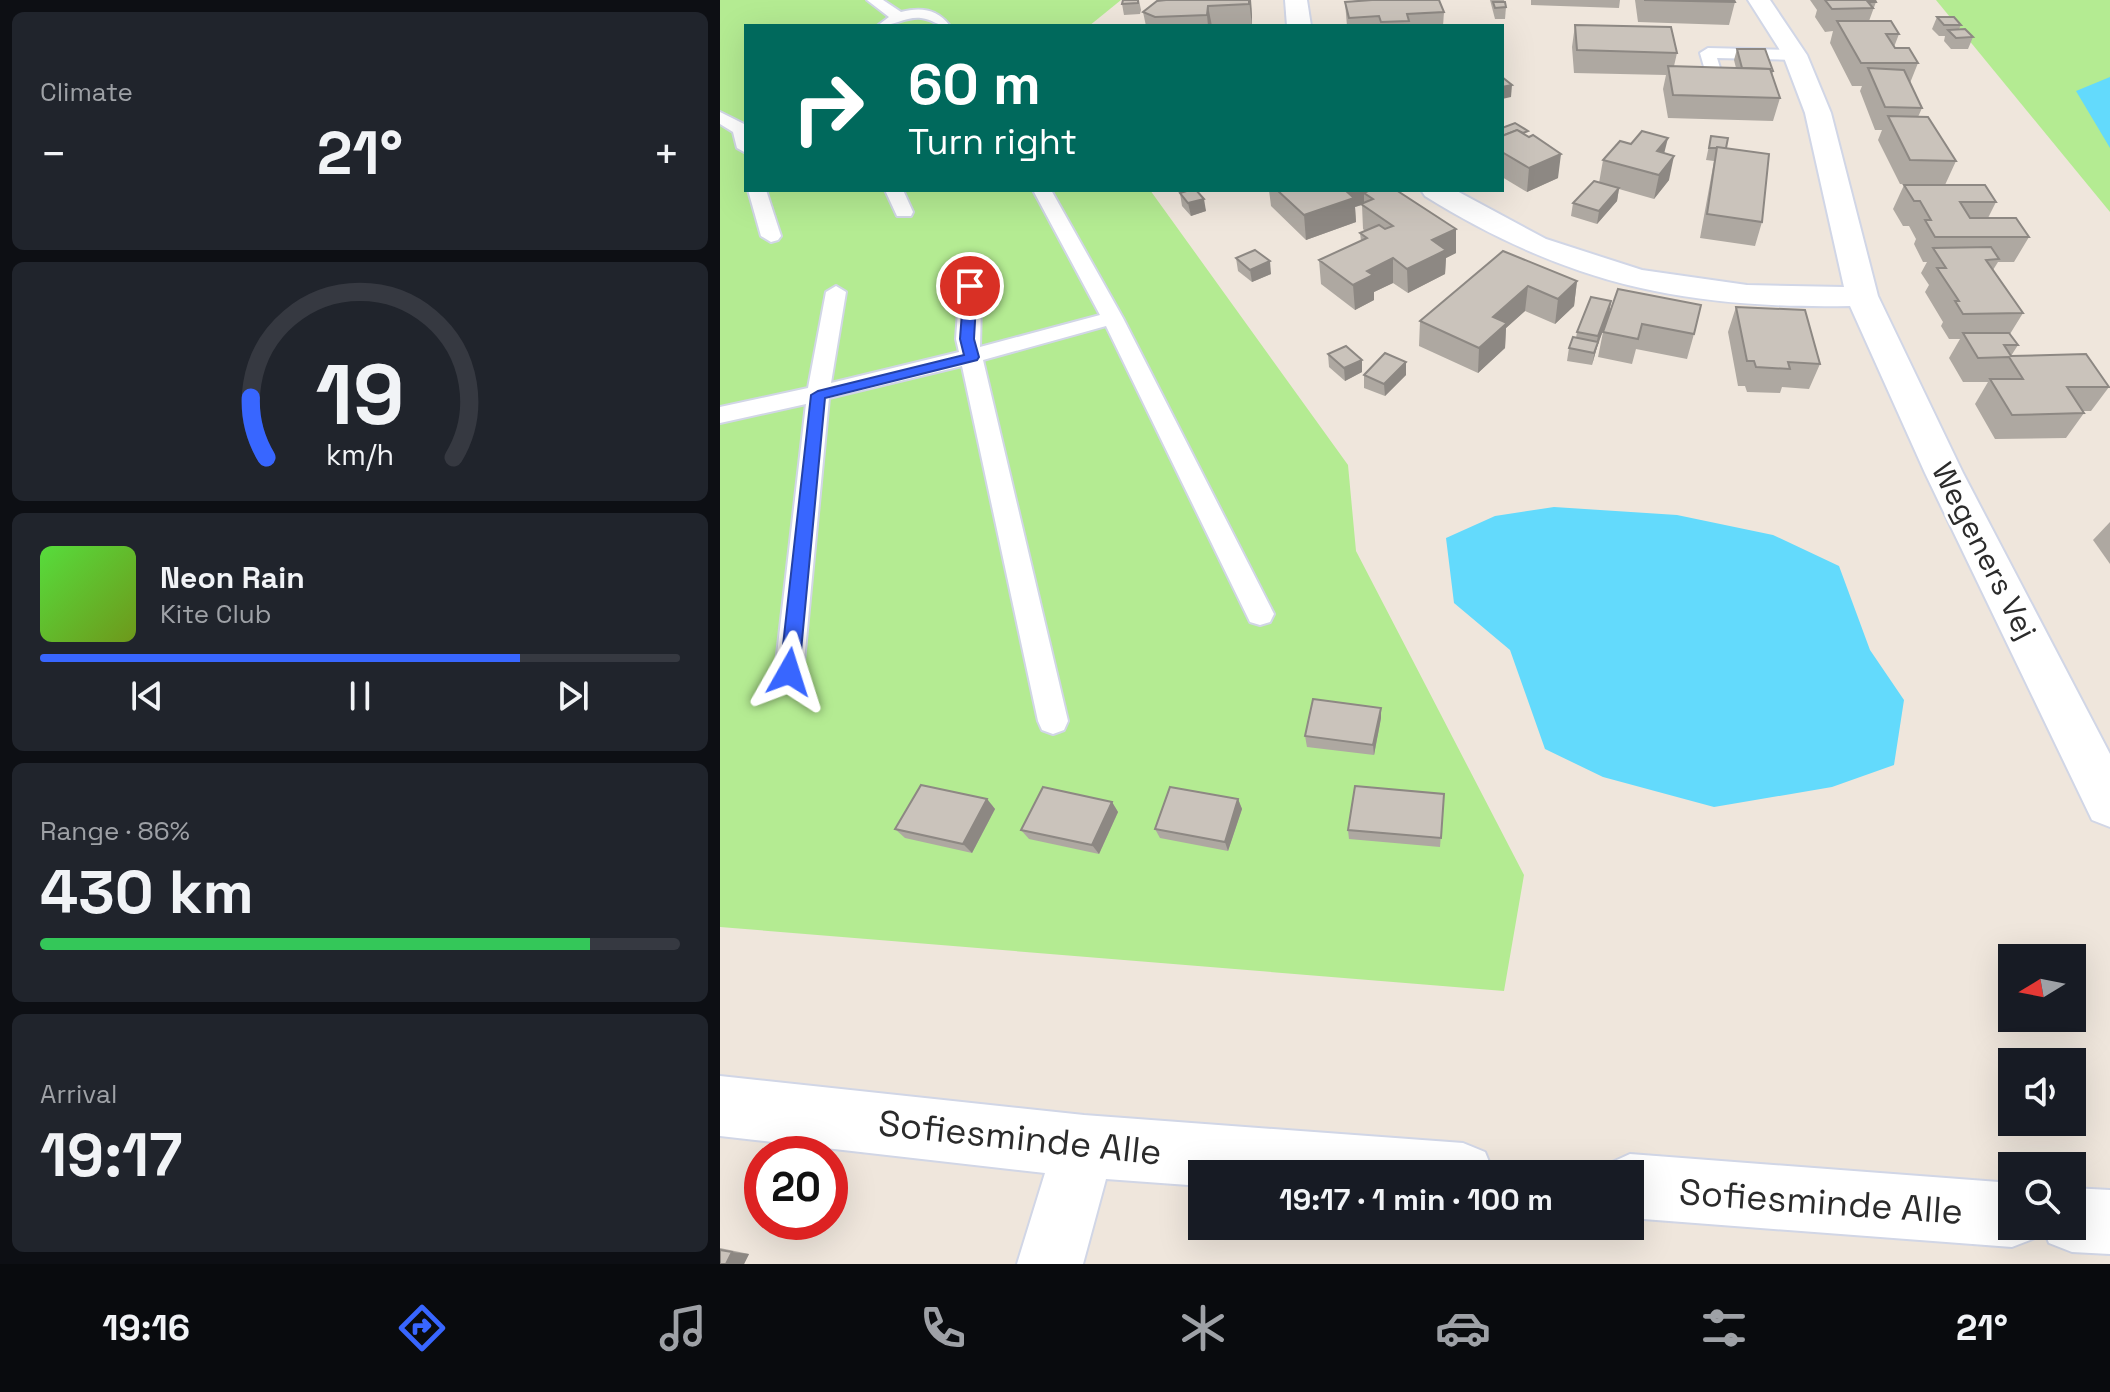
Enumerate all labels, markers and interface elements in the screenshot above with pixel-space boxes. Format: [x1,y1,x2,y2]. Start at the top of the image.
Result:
text: 60 m [908,49,1041,120]
icon: right [776,56,880,160]
text: Climate [40,75,133,109]
text: 21° [317,115,403,192]
text: Turn right [908,119,1077,165]
text: − [40,126,67,182]
text: + [653,126,680,182]
pin [936,252,1004,320]
icon: arrive [948,264,992,308]
text: 19 [315,341,405,447]
text: km/h [326,437,394,473]
street label: Wegeners Vej [1923,456,2046,646]
text: Neon Rain [160,558,305,597]
text: Kite Club [160,597,272,631]
position arrow [747,630,831,714]
icon: previous [125,674,169,718]
icon: pause [338,674,382,718]
icon: next [551,674,595,718]
text: Range · 86% [40,814,190,848]
text: 430 km [40,854,254,931]
north arrow [1998,944,2086,1032]
map controls [1998,944,2086,1240]
button: sound [1998,1048,2086,1136]
text: Arrival [40,1077,117,1111]
street label: Sofiesminde Alle [876,1100,1164,1176]
text: 19:17 [40,1117,182,1194]
speed limit sign: 20 [744,1136,848,1240]
button: search [1998,1152,2086,1240]
street label: Sofiesminde Alle [1677,1169,1964,1235]
text: 19:17 · 1 min · 100 m [1279,1180,1553,1219]
icon: directions [394,1300,450,1356]
icon: music [655,1300,711,1356]
icon: phone [915,1300,971,1356]
icon: climate [1175,1300,1231,1356]
icon: car [1435,1300,1491,1356]
icon: filters [1696,1300,1752,1356]
text: 19:16 [102,1305,190,1351]
text: 21° [1956,1305,2008,1351]

